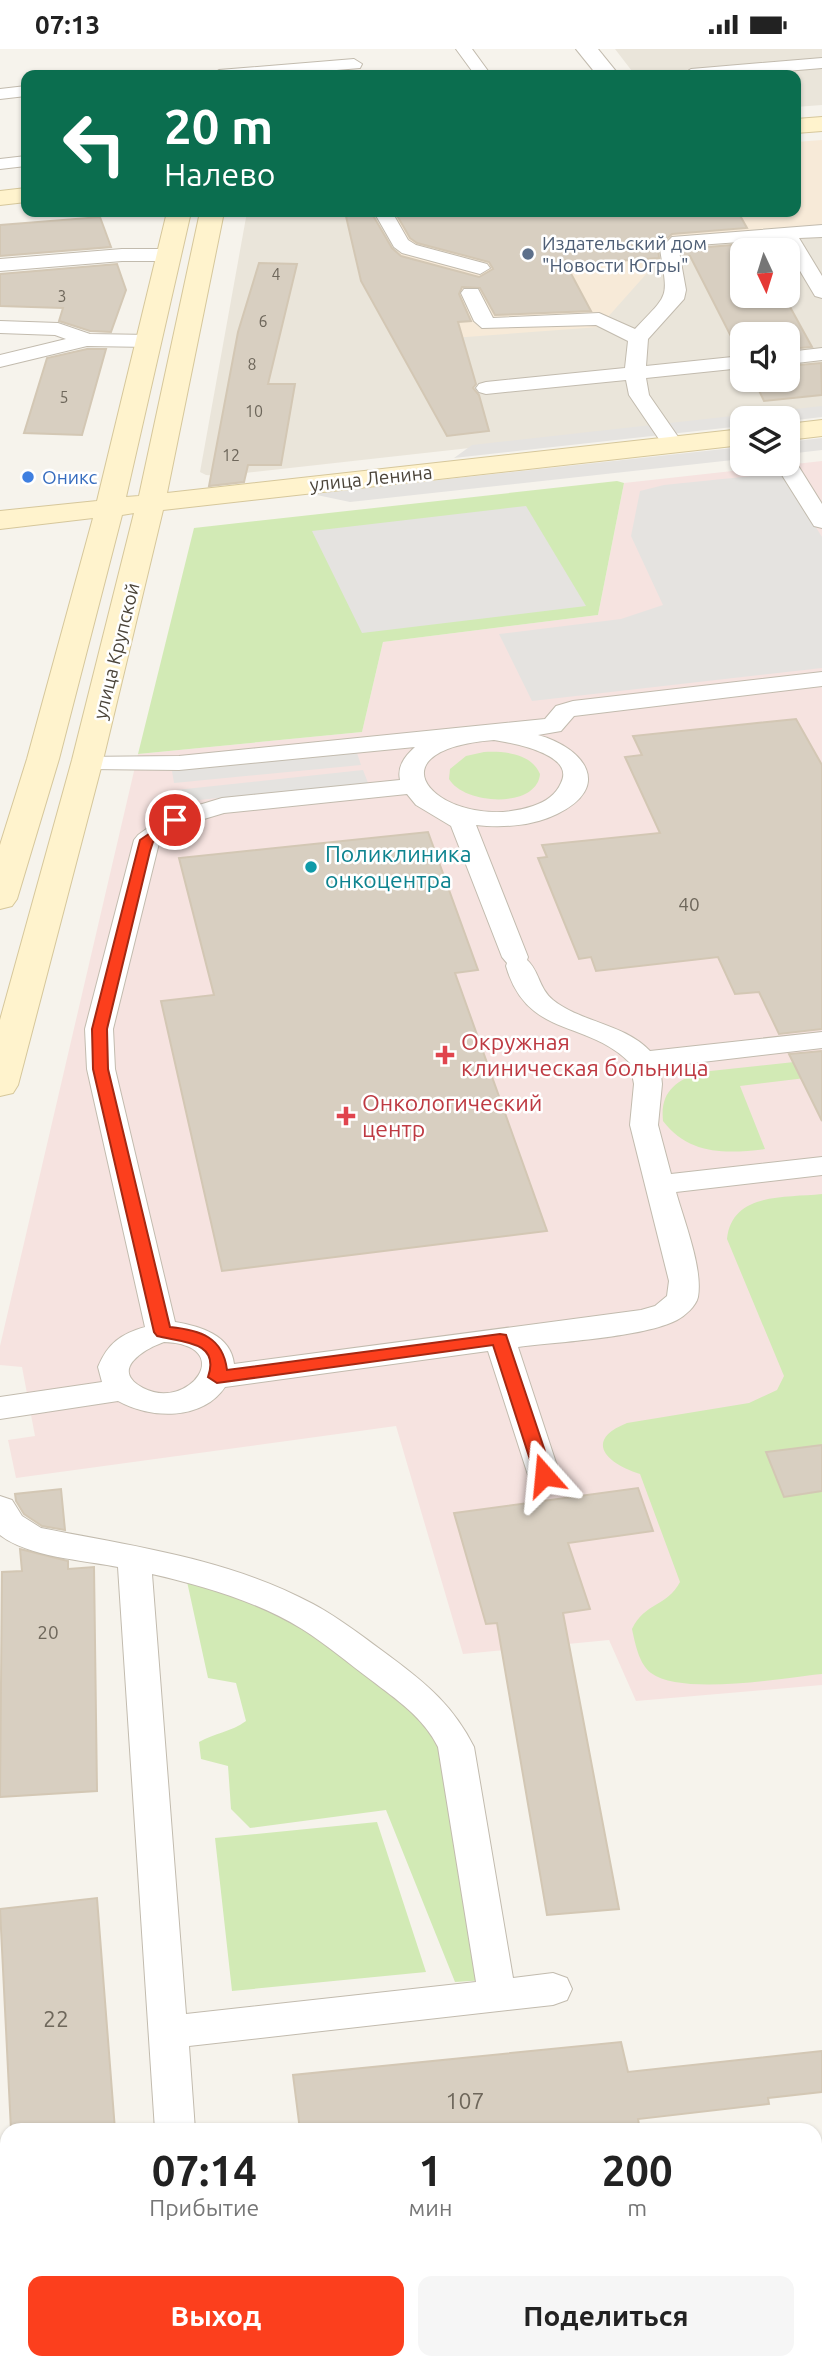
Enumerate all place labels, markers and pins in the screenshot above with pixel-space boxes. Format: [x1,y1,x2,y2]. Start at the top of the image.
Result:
place label: Издательский дом "Новости Югры" [542,232,707,276]
marker: Издательский дом "Новости Югры" [520,246,536,262]
place label: Оникс [42,466,98,488]
marker: Оникс [20,469,36,485]
pin [145,790,205,850]
place label: Поликлиника онкоцентра [325,841,472,892]
marker: Поликлиника онкоцентра [303,859,319,875]
place label: Окружная клиническая больница [461,1029,709,1080]
marker: Окружная клиническая больница [435,1045,455,1065]
place label: Онкологический центр [362,1090,542,1141]
marker: Онкологический центр [336,1106,356,1126]

